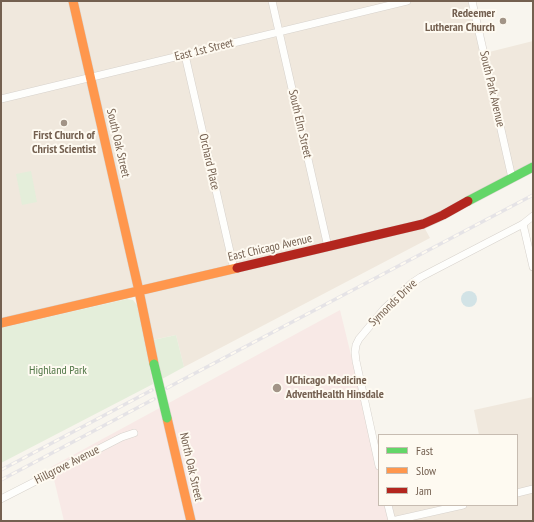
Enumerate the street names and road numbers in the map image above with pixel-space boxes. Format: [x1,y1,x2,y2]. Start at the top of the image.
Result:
street label: East 1st Street [173,36,235,64]
street label: South Park Avenue [476,50,508,128]
street label: South Elm Street [285,88,315,160]
street label: South Oak Street [103,107,133,179]
street label: Orchard Place [196,132,222,192]
street label: East Chicago Avenue [227,231,313,265]
street label: Symonds Drive [366,276,420,330]
street label: North Oak Street [176,431,206,503]
street label: Hillgrove Avenue [32,443,102,487]

